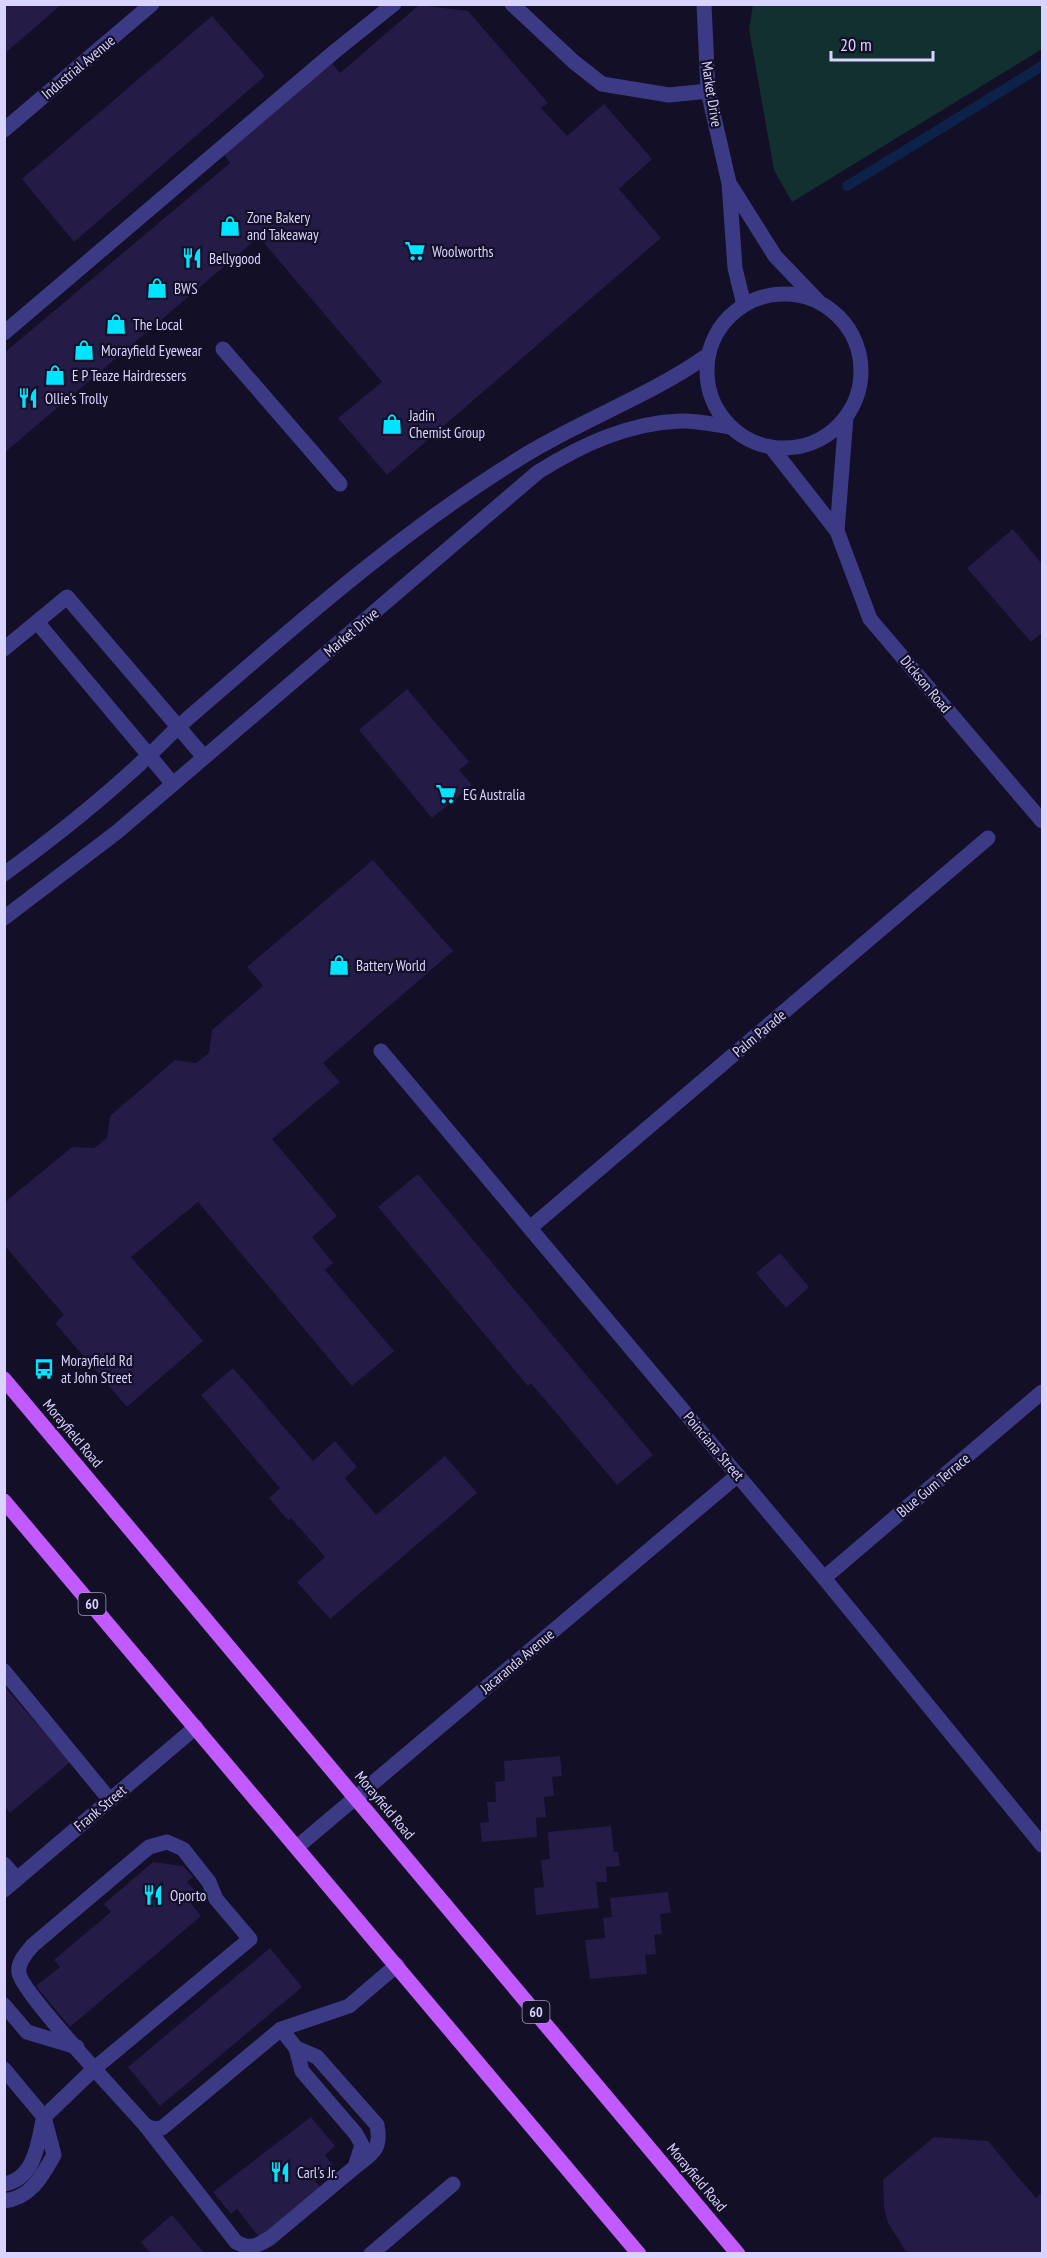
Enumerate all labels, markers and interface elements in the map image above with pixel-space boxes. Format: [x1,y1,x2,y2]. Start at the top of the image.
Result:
scale bar [831,24,933,62]
street label: Industrial Avenue [37,31,119,103]
text: 20 m [840,33,872,56]
street label: Market Drive [697,60,727,128]
place label: Zone Bakery and Takeaway [247,208,319,244]
shop icon: Zone Bakery and Takeaway [218,214,242,238]
supermarket icon: Woolworths [403,239,427,263]
place label: Woolworths [432,242,493,261]
restaurant icon: Bellygood [180,246,204,270]
place label: Bellygood [209,249,261,268]
shop icon: BWS [145,276,169,300]
place label: BWS [174,279,198,298]
shop icon: The Local [104,312,128,336]
place label: The Local [133,315,183,334]
shop icon: Morayfield Eyewear [72,338,96,362]
place label: Morayfield Eyewear [101,341,203,360]
shop icon: E P Teaze Hairdressers [43,363,67,387]
place label: E P Teaze Hairdressers [72,366,186,385]
restaurant icon: Ollie's Trolly [16,386,40,410]
place label: Ollie's Trolly [45,389,108,408]
place label: Jadin Chemist Group [408,406,485,442]
shop icon: Jadin Chemist Group [380,412,404,436]
street label: Market Drive [320,603,382,661]
street label: Dickson Road [896,651,956,717]
supermarket icon: EG Australia [434,782,458,806]
place label: EG Australia [463,785,525,804]
shop icon: Battery World [327,953,351,977]
place label: Battery World [356,956,426,975]
street label: Palm Parade [728,1005,790,1061]
place label: Morayfield Rd at John Street [61,1351,132,1387]
bus stop icon: Morayfield Rd at John Street [32,1357,56,1381]
street label: Morayfield Road [39,1395,107,1471]
street label: Poinciana Street [680,1408,748,1484]
street label: Blue Gum Terrace [893,1449,973,1521]
road number: 60 [78,1593,106,1615]
street label: Jacaranda Avenue [475,1625,558,1698]
street label: Morayfield Road [351,1767,419,1843]
street label: Frank Street [70,1781,130,1835]
restaurant icon: Oporto [141,1883,165,1907]
place label: Oporto [170,1886,206,1905]
road number: 60 [522,2001,550,2023]
street label: Morayfield Road [663,2139,731,2215]
restaurant icon: Carl's Jr. [268,2160,292,2184]
place label: Carl's Jr. [297,2163,337,2182]

